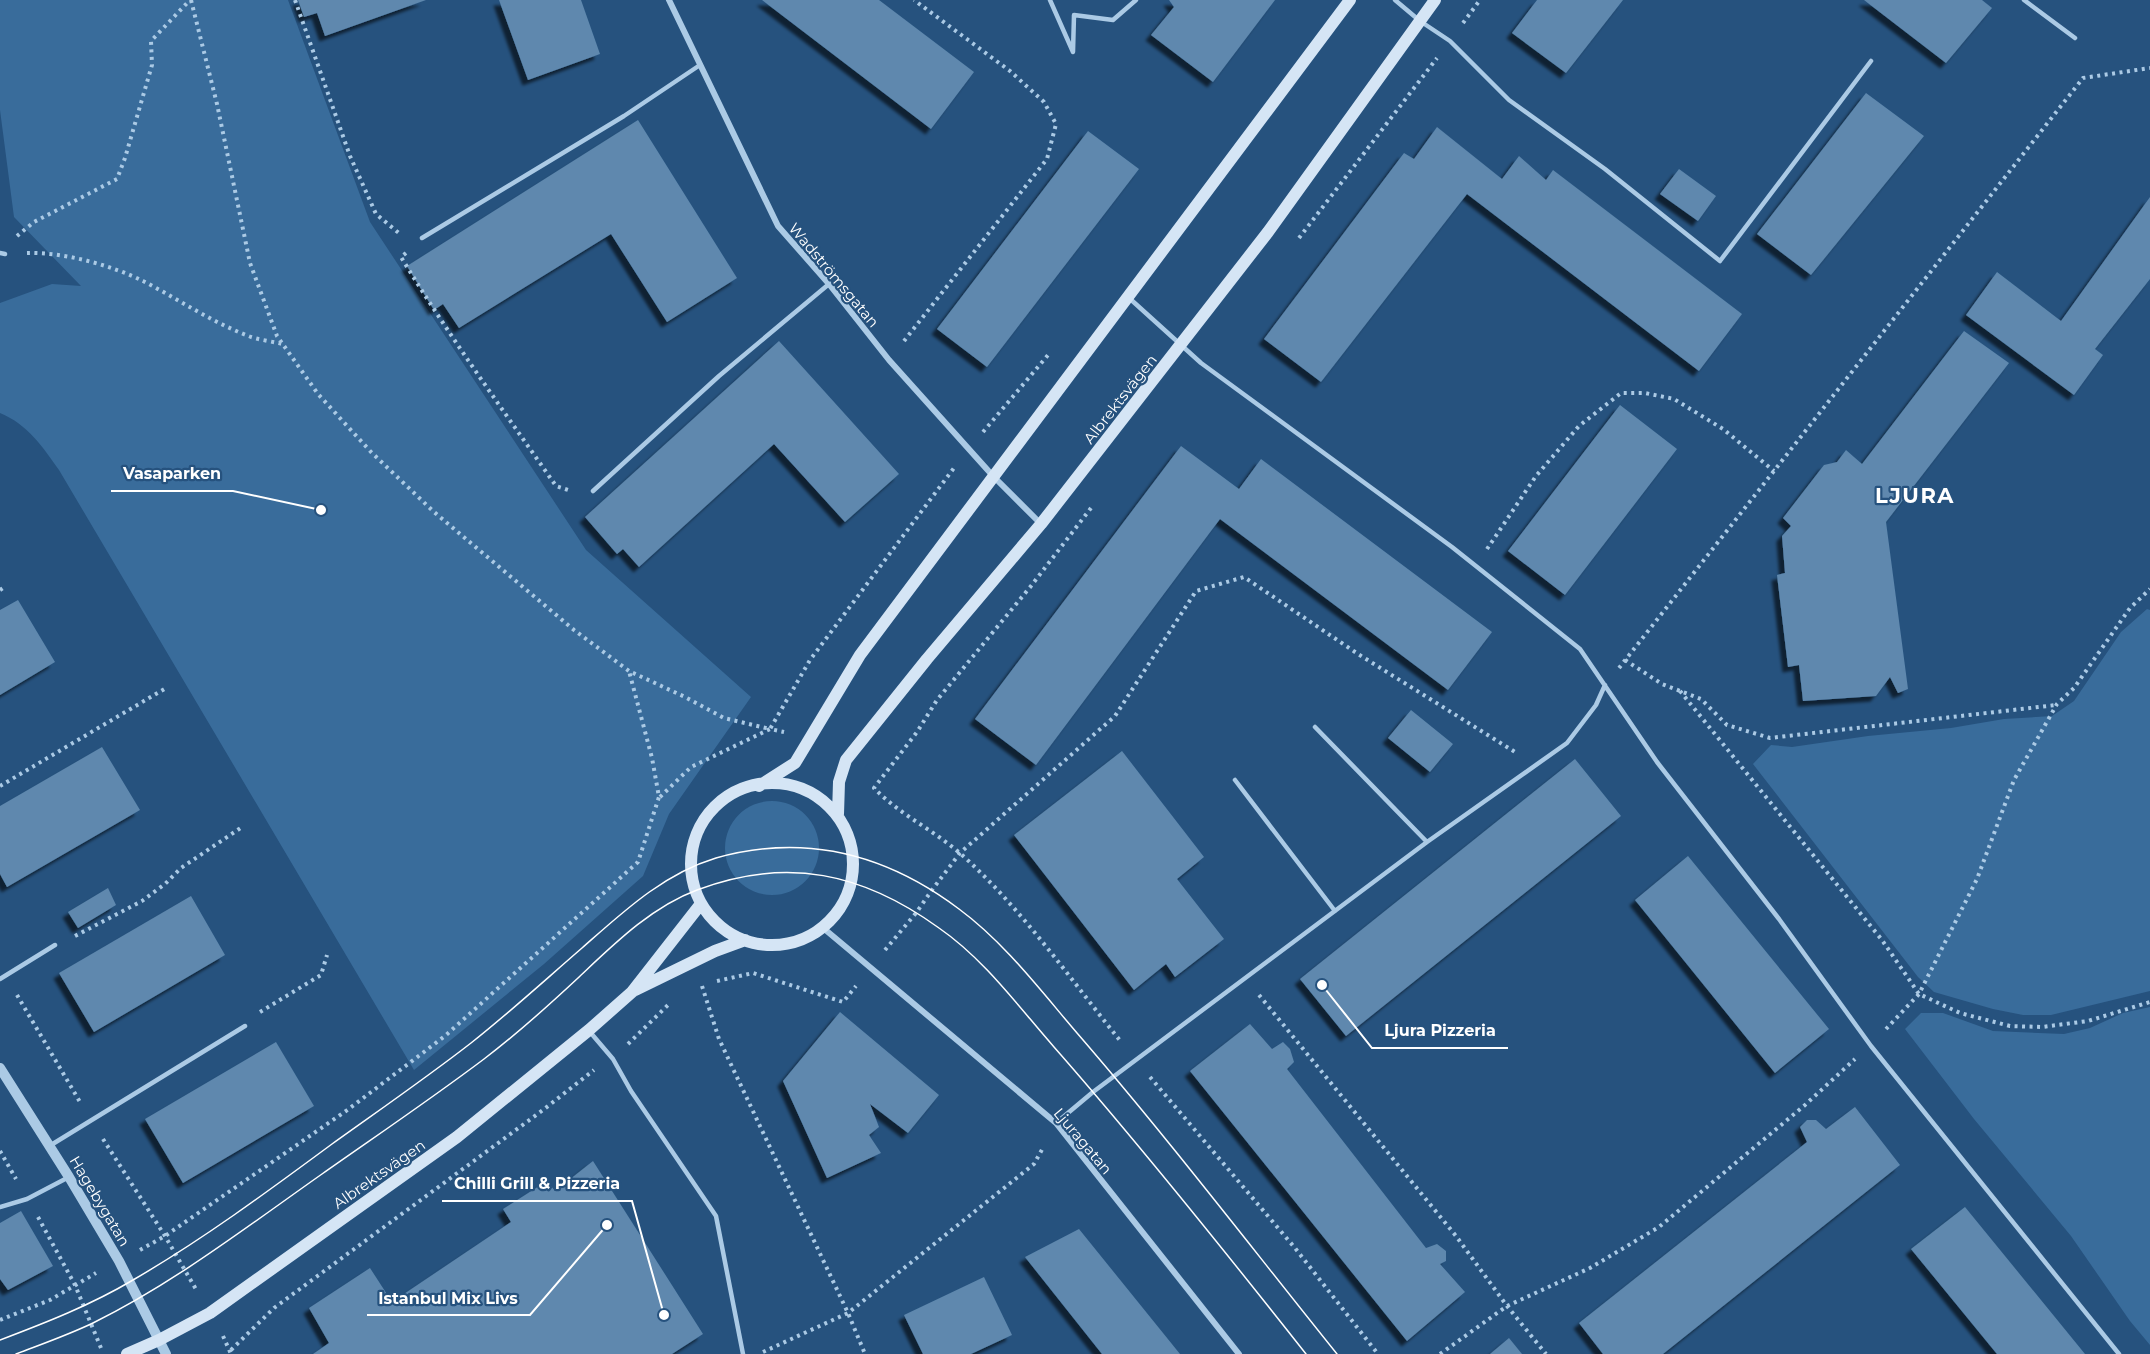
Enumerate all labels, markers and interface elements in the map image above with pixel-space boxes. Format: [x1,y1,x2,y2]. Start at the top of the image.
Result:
street label: Wadströmsgatan [785,219,883,331]
street label: Albrektsvägen [1079,351,1161,447]
callout: Vasaparken [111,457,233,491]
text: Vasaparken [122,464,221,483]
district label: LJURA [1875,483,1955,508]
callout: Ljura Pizzeria [1372,1014,1508,1048]
text: Ljura Pizzeria [1384,1021,1496,1040]
street label: Ljuragatan [1050,1104,1116,1178]
street label: Albrektsvägen [329,1135,429,1213]
street label: Hagebygatan [66,1152,134,1250]
callout: Chilli Grill & Pizzeria [442,1167,632,1201]
text: Chilli Grill & Pizzeria [454,1174,620,1193]
callout: Istanbul Mix Livs [367,1281,530,1315]
text: Istanbul Mix Livs [378,1289,518,1308]

